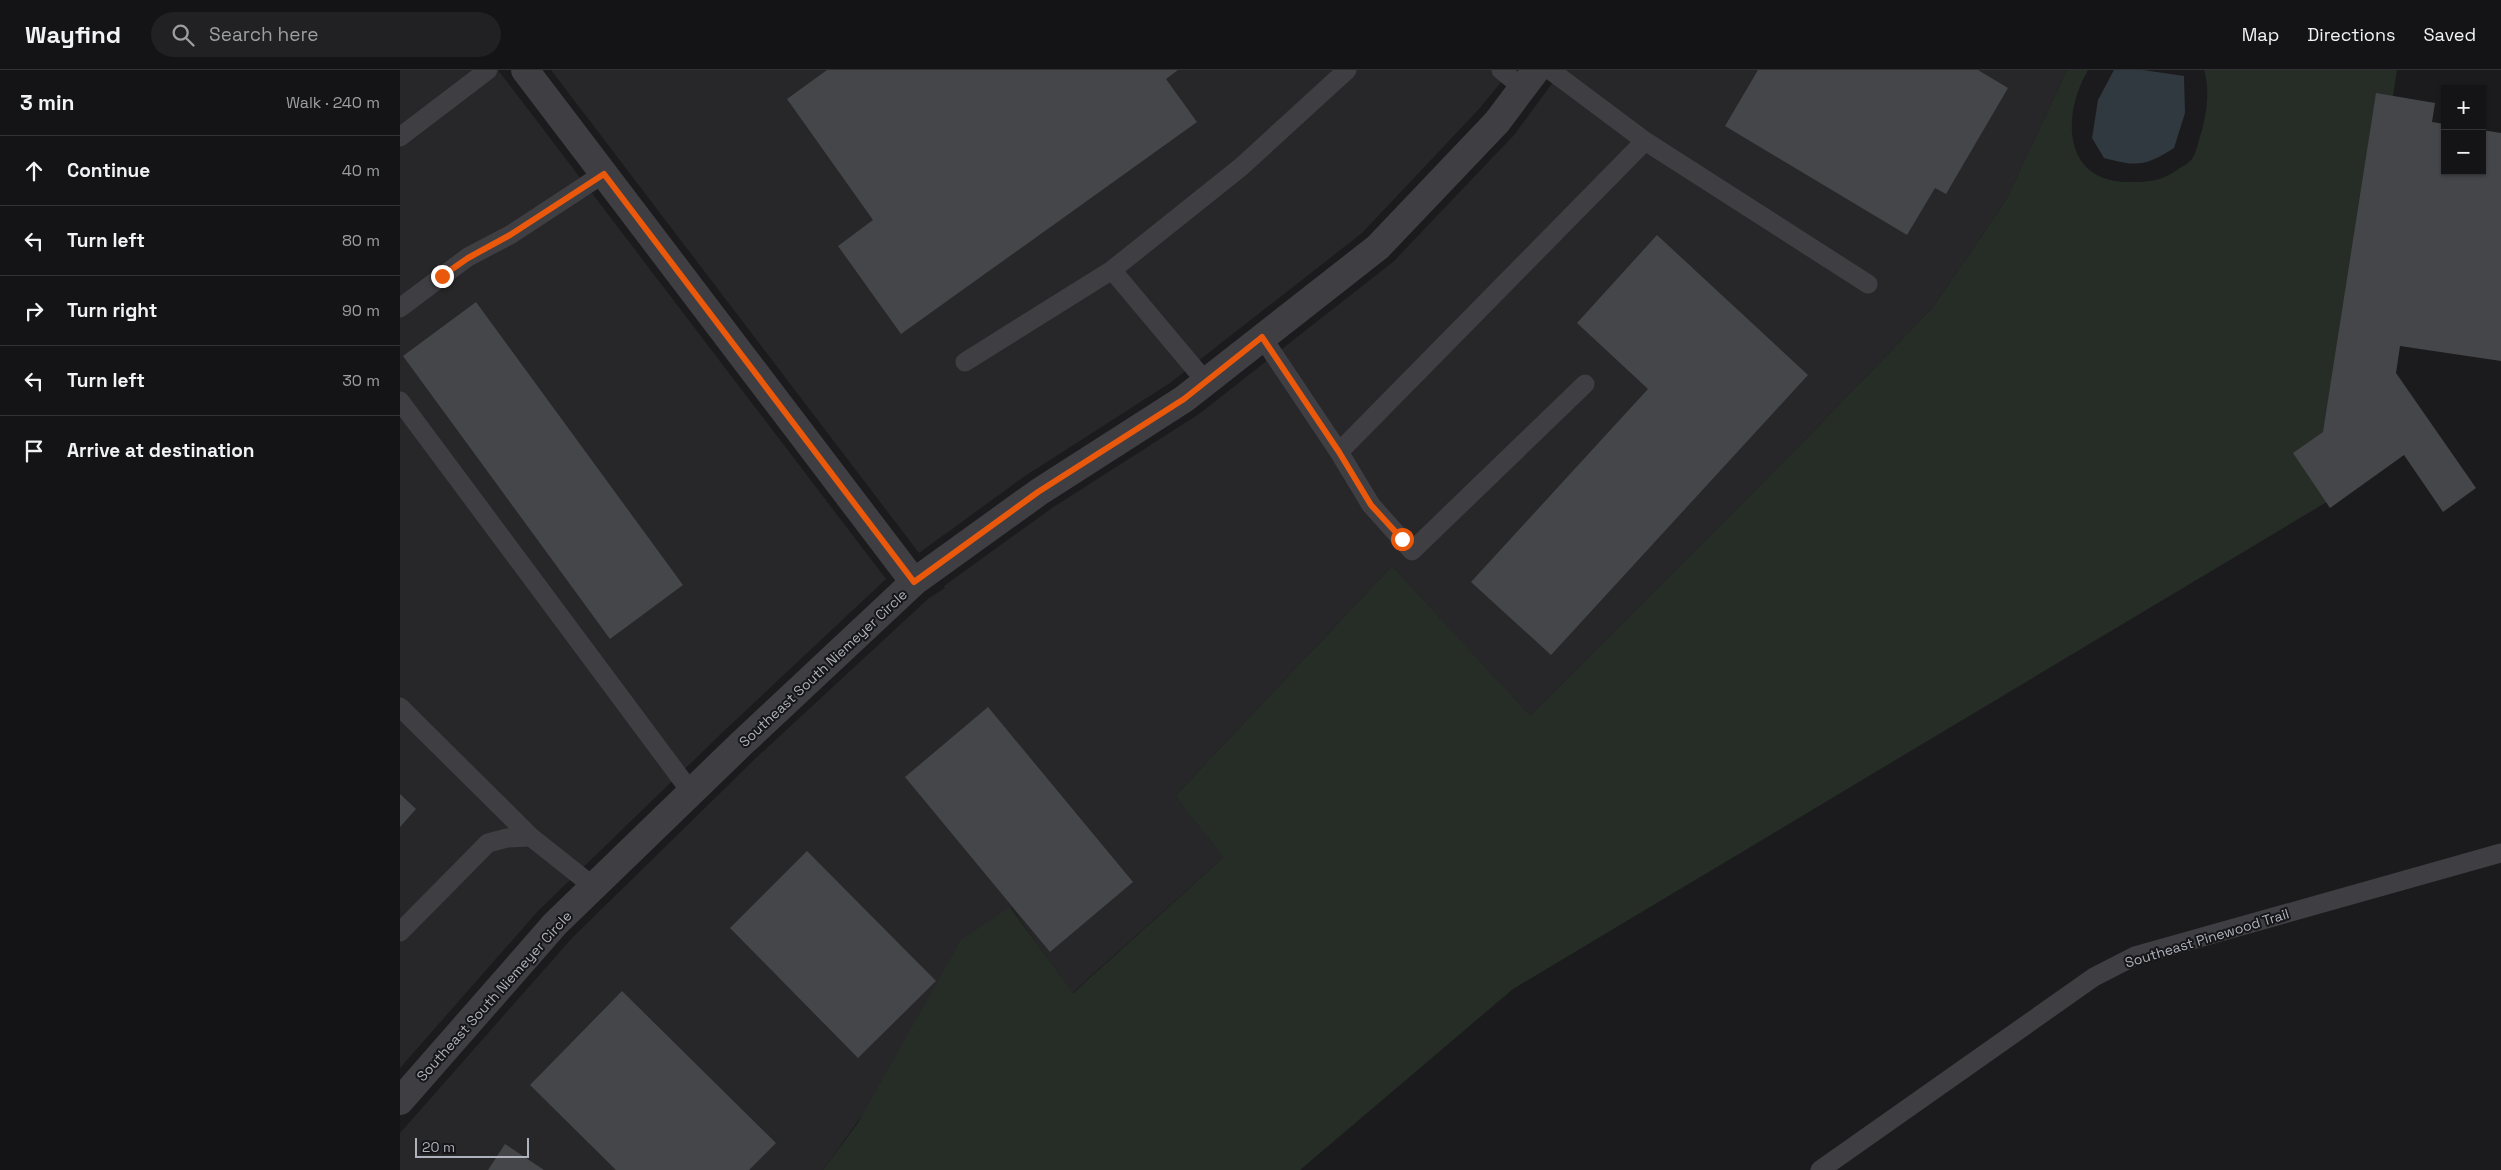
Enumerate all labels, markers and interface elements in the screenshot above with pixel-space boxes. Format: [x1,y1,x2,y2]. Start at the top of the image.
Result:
search box [151,12,501,57]
text: Wayfind [25,19,121,50]
icon: search [169,21,197,49]
text: Search here [209,22,319,47]
text: Map [2242,23,2279,46]
text: Directions [2307,23,2396,46]
text: Saved [2424,23,2476,46]
map controls [2441,85,2486,175]
button: + [2441,85,2486,130]
text: 3 min [20,89,75,116]
text: Walk · 240 m [286,92,380,113]
button: − [2441,130,2486,175]
icon: ahead [20,157,48,185]
text: Continue [67,158,150,183]
text: 40 m [342,160,380,181]
icon: left [20,227,48,255]
text: Turn left [67,228,145,253]
text: 80 m [342,230,380,251]
route end [431,265,454,288]
icon: right [20,297,48,325]
text: Turn right [67,298,157,323]
text: 90 m [342,300,380,321]
icon: left [20,367,48,395]
text: Turn left [67,368,145,393]
text: 30 m [342,370,380,391]
icon: arrive [20,437,48,465]
text: Arrive at destination [67,438,255,463]
route start [1391,528,1414,551]
street label: Southeast South Niemeyer Circle [735,585,911,751]
street label: Southeast Pinewood Trail [2123,904,2291,972]
street label: Southeast South Niemeyer Circle [413,907,575,1085]
scale bar [415,1135,529,1158]
text: 20 m [422,1138,455,1156]

